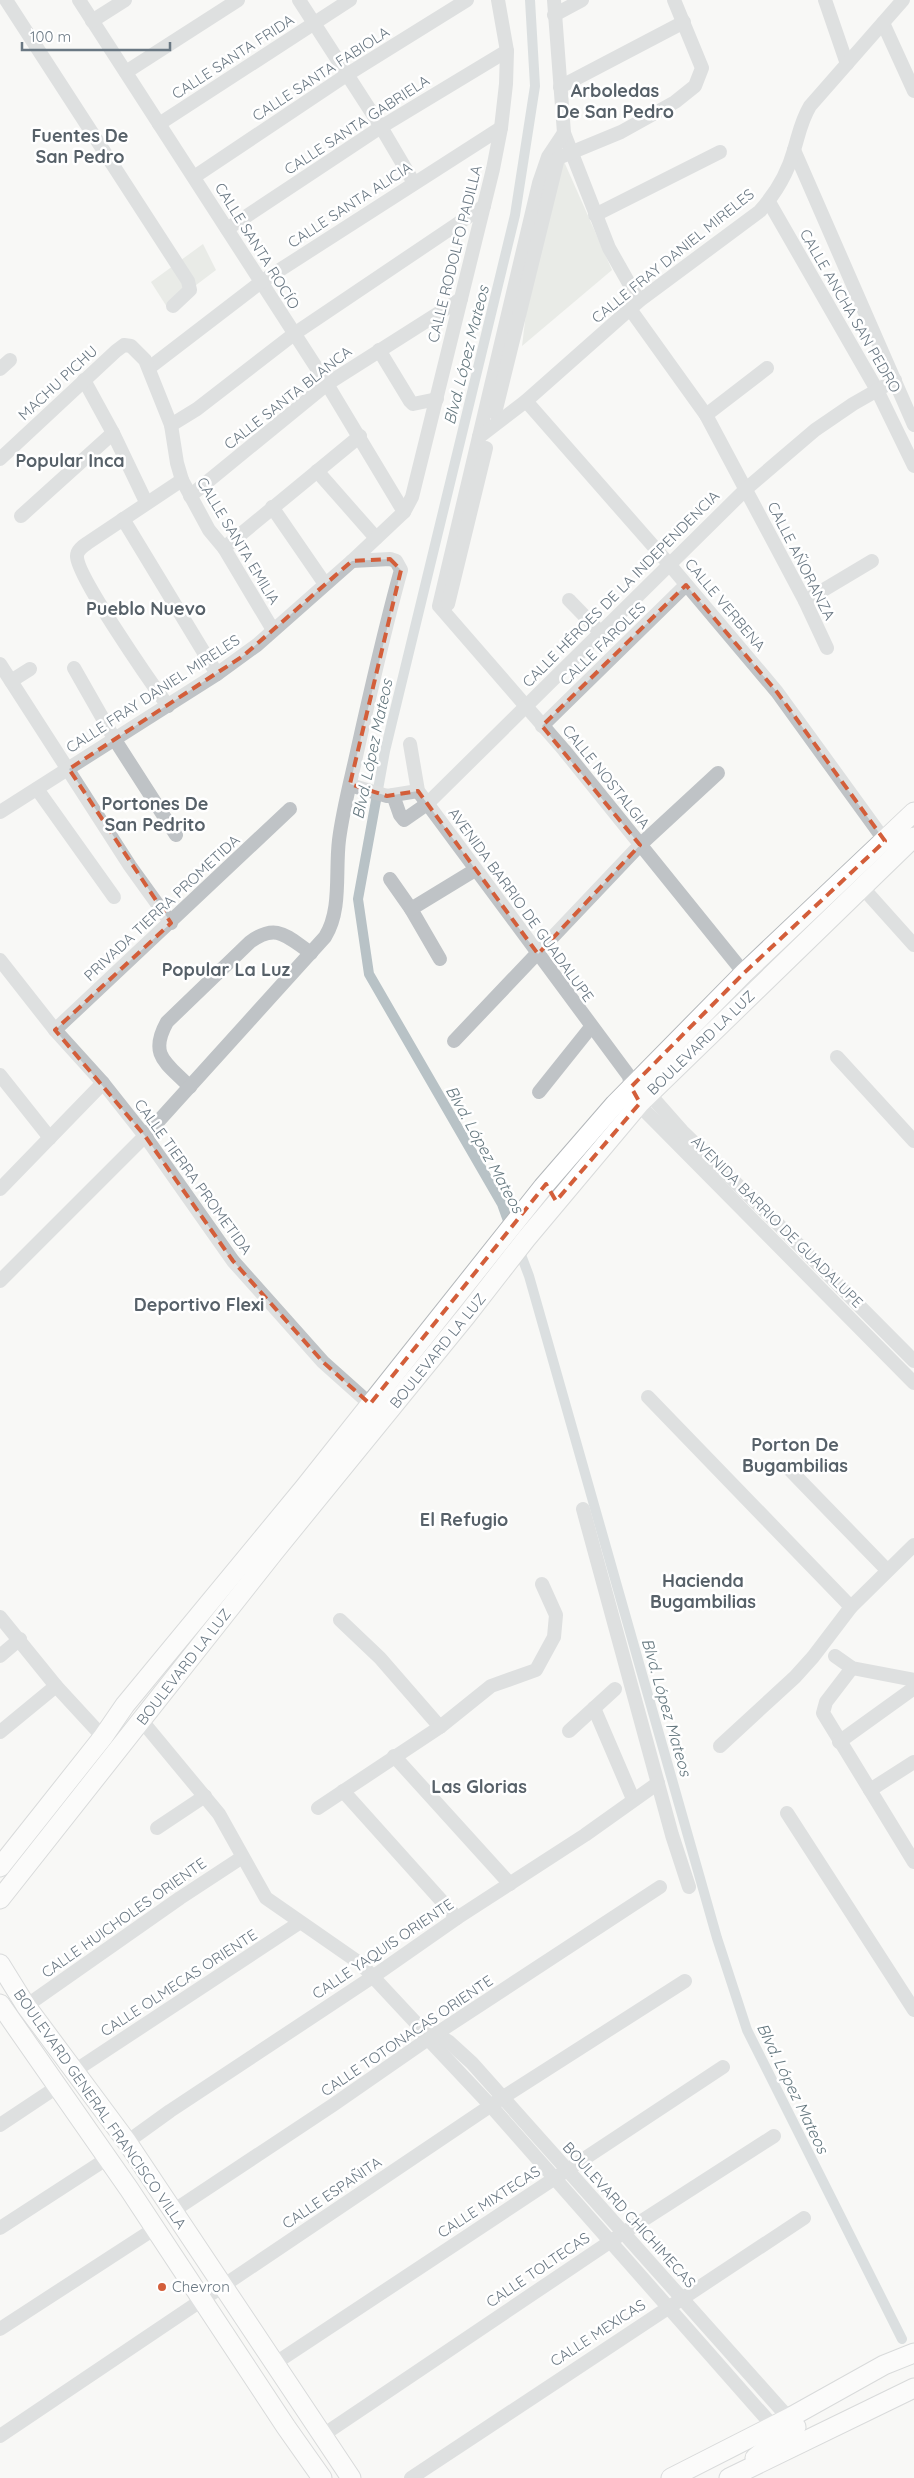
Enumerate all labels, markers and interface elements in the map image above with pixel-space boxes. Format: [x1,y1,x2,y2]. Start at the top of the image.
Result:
street label: CALLE SANTA FRIDA [168,10,298,103]
scale bar [22,20,170,52]
street label: CALLE SANTA FABIOLA [249,22,393,125]
text: 100 m [30,27,71,46]
street label: CALLE SANTA GABRIELA [281,70,433,179]
district label: Arboledas De San Pedro [556,79,674,123]
district label: Fuentes De San Pedro [31,124,129,168]
street label: CALLE SANTA ALICIA [284,157,415,252]
street label: CALLE RODOLFO PADILLA [423,163,486,344]
street label: CALLE SANTA ROCÍO [211,179,304,313]
street label: CALLE FRAY DANIEL MIRELES [588,184,758,327]
street label: CALLE ANCHA SAN PEDRO [796,226,905,396]
water label: Blvd. López Mateos [439,282,493,427]
street label: MACHU PICHU [14,341,101,424]
street label: CALLE SANTA BLANCA [220,342,356,453]
district label: Popular Inca [15,449,125,472]
street label: CALLE SANTA EMILIA [193,474,284,608]
street label: CALLE HÉROES DE LA INDEPENDENCIA [518,486,723,691]
street label: CALLE AÑORANZA [763,498,840,623]
street label: CALLE VERBENA [681,554,770,655]
district label: Pueblo Nuevo [86,597,206,620]
street label: CALLE FAROLES [556,598,650,689]
street label: CALLE FRAY DANIEL MIRELES [62,630,243,757]
water label: Blvd. López Mateos [347,676,397,821]
street label: CALLE NOSTALGIA [559,721,654,833]
district label: Portones De San Pedrito [102,792,208,836]
street label: AVENIDA BARRIO DE GUADALUPE [445,804,598,1005]
street label: PRIVADA TIERRA PROMETIDA [80,830,244,985]
district label: Popular La Luz [162,958,291,981]
street label: BOULEVARD LA LUZ [643,986,758,1099]
water label: Blvd. López Mateos [442,1082,529,1217]
street label: CALLE TIERRA PROMETIDA [131,1095,256,1258]
street label: AVENIDA BARRIO DE GUADALUPE [687,1132,867,1312]
street label: BOULEVARD LA LUZ [385,1289,490,1412]
district label: Deportivo Flexi [134,1293,264,1316]
district label: Porton De Bugambilias [742,1433,848,1477]
district label: El Refugio [420,1508,508,1531]
district label: Hacienda Bugambilias [650,1569,756,1613]
street label: BOULEVARD LA LUZ [132,1605,235,1729]
water label: Blvd. López Mateos [638,1636,697,1780]
district label: Las Glorias [431,1775,527,1798]
street label: CALLE HUICHOLES ORIENTE [38,1853,210,1982]
street label: CALLE YAQUIS ORIENTE [308,1894,457,2003]
street label: CALLE OLMECAS ORIENTE [97,1925,261,2040]
street label: CALLE TOTONACAS ORIENTE [317,1971,496,2100]
street label: BOULEVARD GENERAL FRANCISCO VILLA [10,1985,191,2233]
water label: Blvd. López Mateos [753,2020,834,2158]
street label: BOULEVARD CHICHIMECAS [559,2138,700,2292]
street label: CALLE ESPAÑITA [278,2152,385,2233]
street label: CALLE MIXTECAS [434,2161,544,2242]
street label: CALLE TOLTECAS [482,2228,593,2311]
place label: Chevron [172,2277,230,2296]
marker: Chevron [156,2281,168,2293]
street label: CALLE MEXICAS [547,2295,649,2370]

